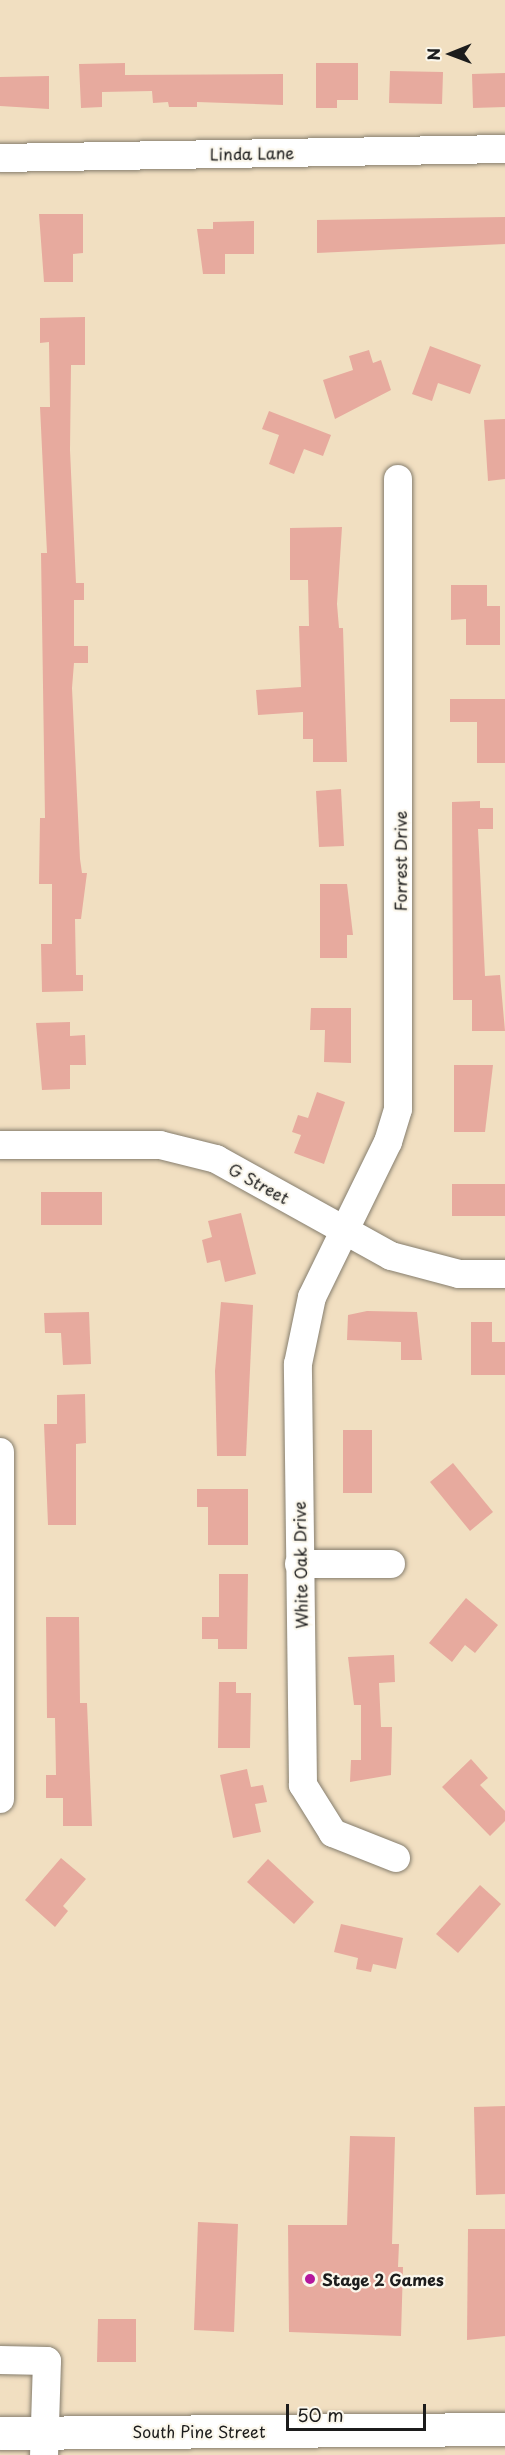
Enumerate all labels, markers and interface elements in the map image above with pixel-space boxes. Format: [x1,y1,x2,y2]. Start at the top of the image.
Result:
north arrow [421,24,481,84]
text: N [421,48,445,61]
street label: Linda Lane [210,143,294,163]
street label: Forrest Drive [390,811,410,911]
street label: G Street [225,1159,293,1207]
street label: White Oak Drive [289,1501,311,1629]
place label: Stage 2 Games [322,2269,446,2289]
marker: Stage 2 Games [303,2272,317,2286]
scale bar [289,2392,428,2430]
text: 50 m [297,2401,344,2428]
street label: South Pine Street [132,2421,266,2441]

